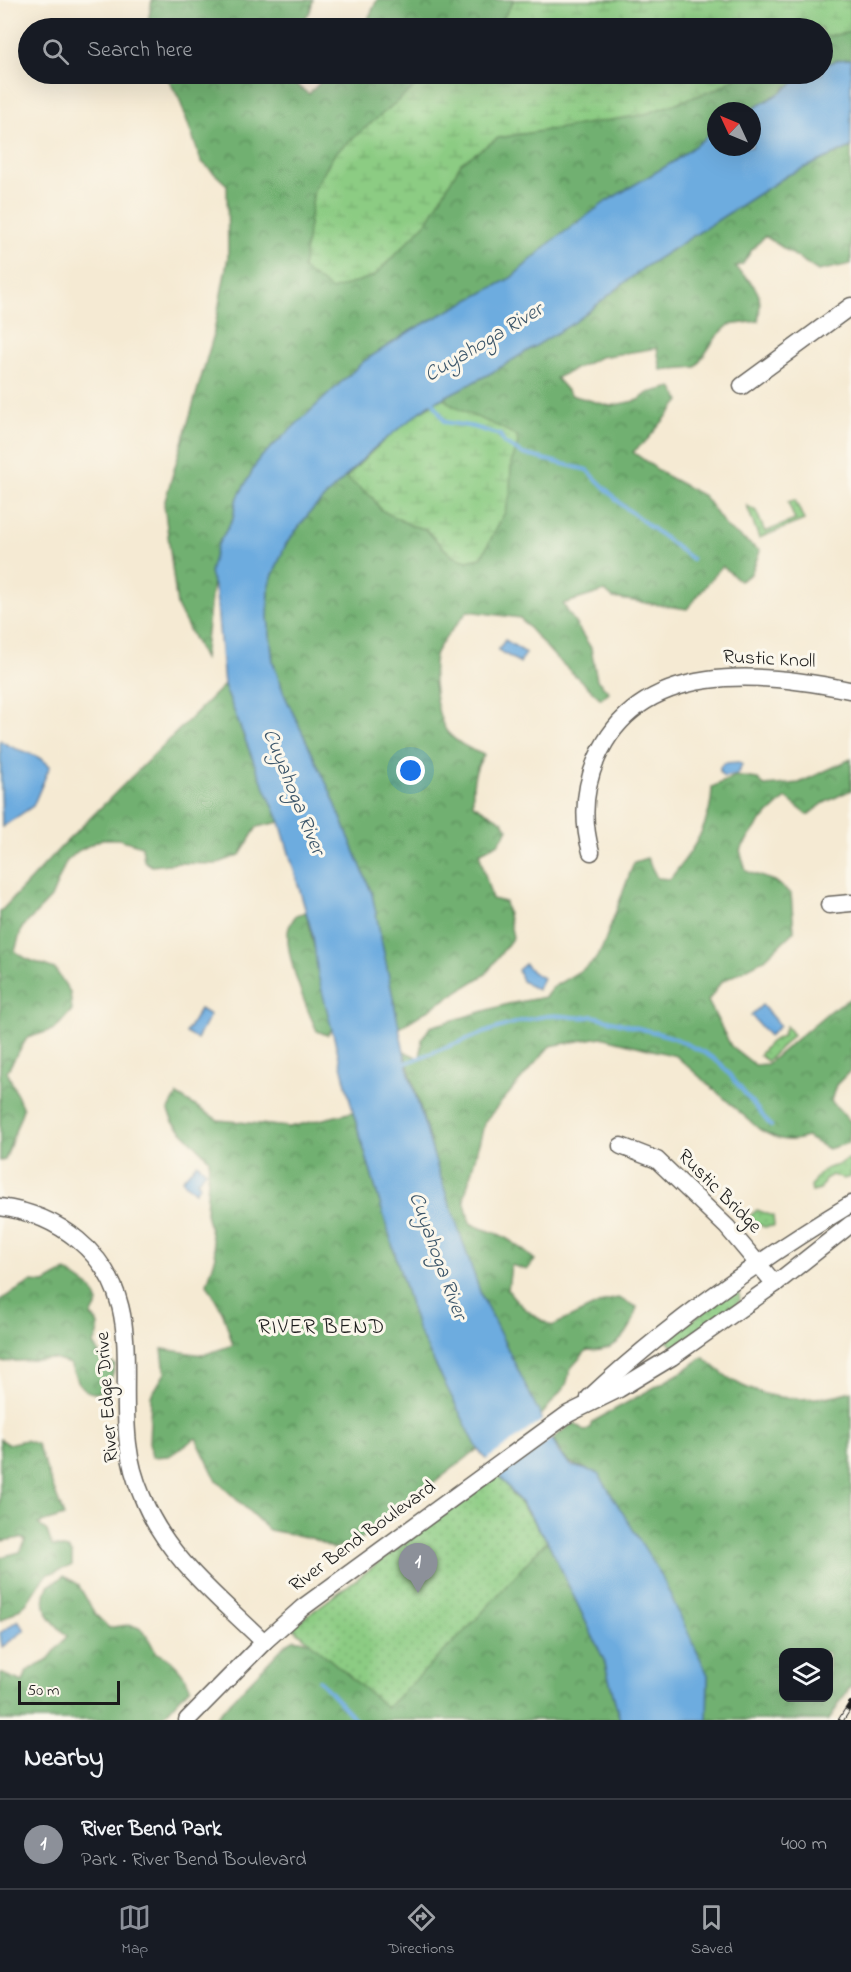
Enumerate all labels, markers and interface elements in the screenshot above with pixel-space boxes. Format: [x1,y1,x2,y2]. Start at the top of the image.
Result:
search box [18,18,833,84]
icon: search [39,35,72,68]
text: Search here [87,35,192,67]
north arrow [707,102,761,156]
water label: Cuyahoga River [419,294,552,391]
street label: Rustic Knoll [722,643,816,677]
water label: Cuyahoga River [253,724,333,862]
your location [396,756,425,785]
street label: Rustic Bridge [669,1143,768,1242]
water label: Cuyahoga River [399,1188,475,1327]
district label: RIVER BEND [258,1313,386,1343]
street label: River Edge Drive [89,1330,128,1463]
street label: River Bend Boulevard [284,1474,442,1600]
pin: 1 [398,1544,438,1593]
map controls [779,1648,833,1702]
button: layers [779,1648,833,1702]
scale bar [18,1678,120,1706]
text: 50 m [27,1679,59,1703]
text: Nearby [24,1740,103,1778]
text: River Bend Park [81,1814,222,1846]
text: 1 [40,1830,47,1859]
text: 400 m [781,1830,827,1859]
text: Park · River Bend Boulevard [81,1846,307,1875]
tab: Map [118,1901,151,1961]
tab: Directions [388,1901,454,1961]
tab: Saved [691,1901,733,1961]

